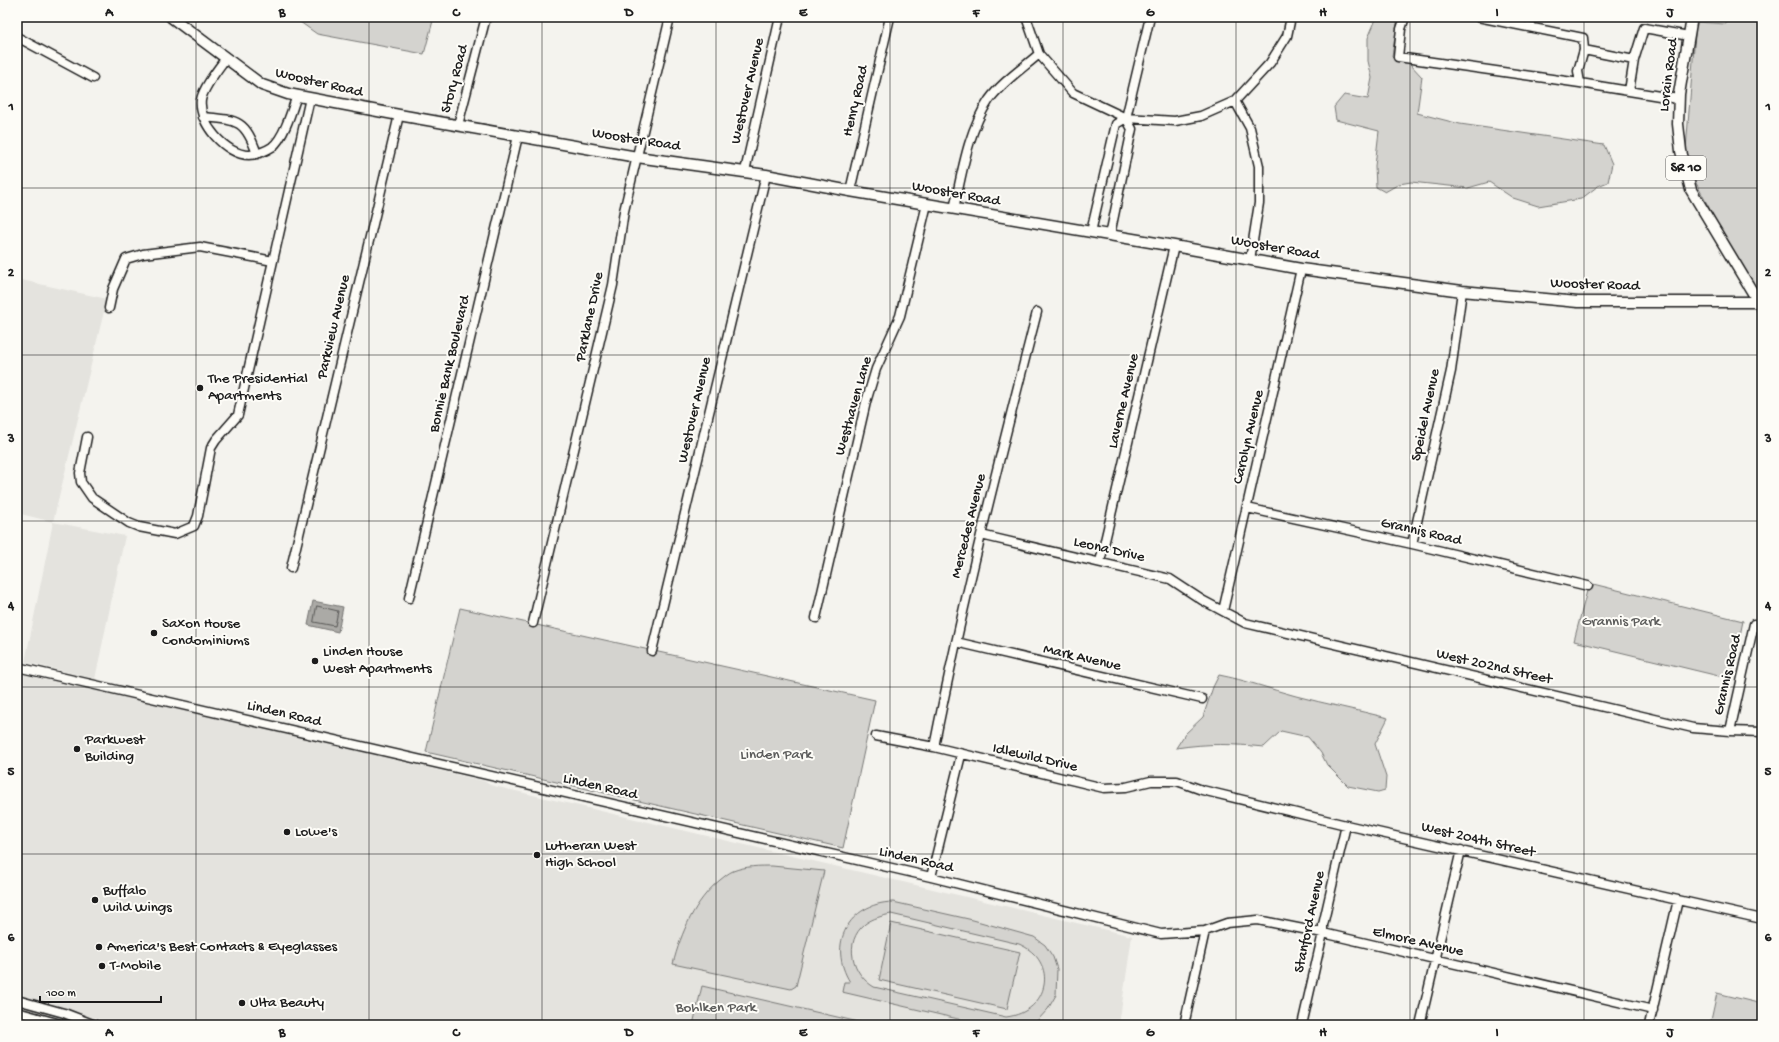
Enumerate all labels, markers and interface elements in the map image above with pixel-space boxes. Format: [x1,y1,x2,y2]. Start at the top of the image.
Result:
text: A [104,6,114,21]
text: B [278,6,287,21]
text: C [451,6,461,21]
text: D [624,6,634,21]
text: E [799,6,808,21]
text: F [972,6,981,21]
text: G [1146,6,1155,21]
text: H [1319,6,1327,21]
text: I [1495,6,1499,21]
text: J [1666,6,1675,21]
street label: Westover Avenue [727,36,769,146]
street label: Lorain Road [1656,36,1683,113]
street label: Story Road [437,42,473,115]
street label: Henry Road [839,63,873,138]
street label: Wooster Road [273,64,366,102]
text: 1 [7,100,14,115]
text: 1 [1764,100,1771,115]
street label: Wooster Road [590,124,683,156]
road number: SR 10 [1666,156,1706,180]
street label: Wooster Road [910,177,1003,211]
street label: Wooster Road [1229,231,1322,265]
text: 2 [8,266,15,281]
text: 2 [1765,266,1772,281]
street label: Parklane Drive [571,270,608,365]
street label: Parkview Avenue [313,273,355,382]
street label: Wooster Road [1550,274,1641,296]
street label: Bonnie Bank Boulevard [425,293,475,435]
street label: Laverne Avenue [1104,351,1144,450]
street label: Westhaven Lane [831,354,877,458]
street label: Westover Avenue [674,355,716,465]
street label: Speidel Avenue [1407,367,1445,463]
place label: The Presidential Apartments [207,370,308,405]
marker: The Presidential Apartments [195,383,205,393]
street label: Carolyn Avenue [1229,388,1269,486]
text: 3 [7,432,15,447]
text: 3 [1764,432,1772,447]
street label: Mercedes Avenue [947,472,991,580]
street label: Grannis Road [1379,514,1464,550]
street label: Leona Drive [1072,533,1147,567]
text: 4 [7,599,15,614]
text: 4 [1764,599,1772,614]
park label: Grannis Park [1582,613,1661,631]
place label: Saxon House Condominiums [162,615,250,650]
marker: Saxon House Condominiums [149,628,159,638]
street label: Grannis Road [1710,632,1746,717]
street label: Mark Avenue [1041,640,1123,676]
place label: Linden House West Apartments [323,643,432,678]
street label: West 202nd Street [1434,645,1556,690]
marker: Linden House West Apartments [310,656,320,666]
street label: Linden Road [245,697,324,732]
place label: Parkwest Building [84,731,146,766]
street label: Idlewild Drive [991,739,1079,777]
marker: Parkwest Building [72,744,82,754]
park label: Linden Park [740,746,813,764]
text: 5 [8,765,15,780]
text: 5 [1765,765,1772,780]
street label: Linden Road [561,770,640,805]
street label: West 204th Street [1419,818,1539,862]
place label: Lowe's [295,823,337,841]
marker: Lowe's [282,827,292,837]
place label: Lutheran West High School [545,837,638,872]
street label: Linden Road [877,843,956,878]
marker: Lutheran West High School [532,850,542,860]
street label: Stanford Avenue [1290,869,1330,975]
place label: Buffalo Wild Wings [102,882,172,917]
marker: Buffalo Wild Wings [90,895,100,905]
street label: Elmore Avenue [1371,923,1465,961]
text: 6 [8,931,15,946]
text: 6 [1765,931,1772,946]
place label: America's Best Contacts & Eyeglasses [107,938,337,956]
marker: America's Best Contacts & Eyeglasses [94,942,104,952]
place label: T-Mobile [109,957,161,975]
marker: T-Mobile [97,961,107,971]
scale bar [40,978,161,1004]
text: 100 m [45,987,76,1001]
place label: Ulta Beauty [250,994,325,1012]
marker: Ulta Beauty [237,998,247,1008]
park label: Bohlken Park [675,999,758,1017]
text: A [104,1026,114,1041]
text: B [278,1026,287,1041]
text: C [451,1026,461,1041]
text: D [624,1026,634,1041]
text: E [799,1026,808,1041]
text: F [972,1026,981,1041]
text: G [1146,1026,1155,1041]
text: H [1319,1026,1327,1041]
text: I [1495,1026,1499,1041]
text: J [1666,1026,1675,1041]

